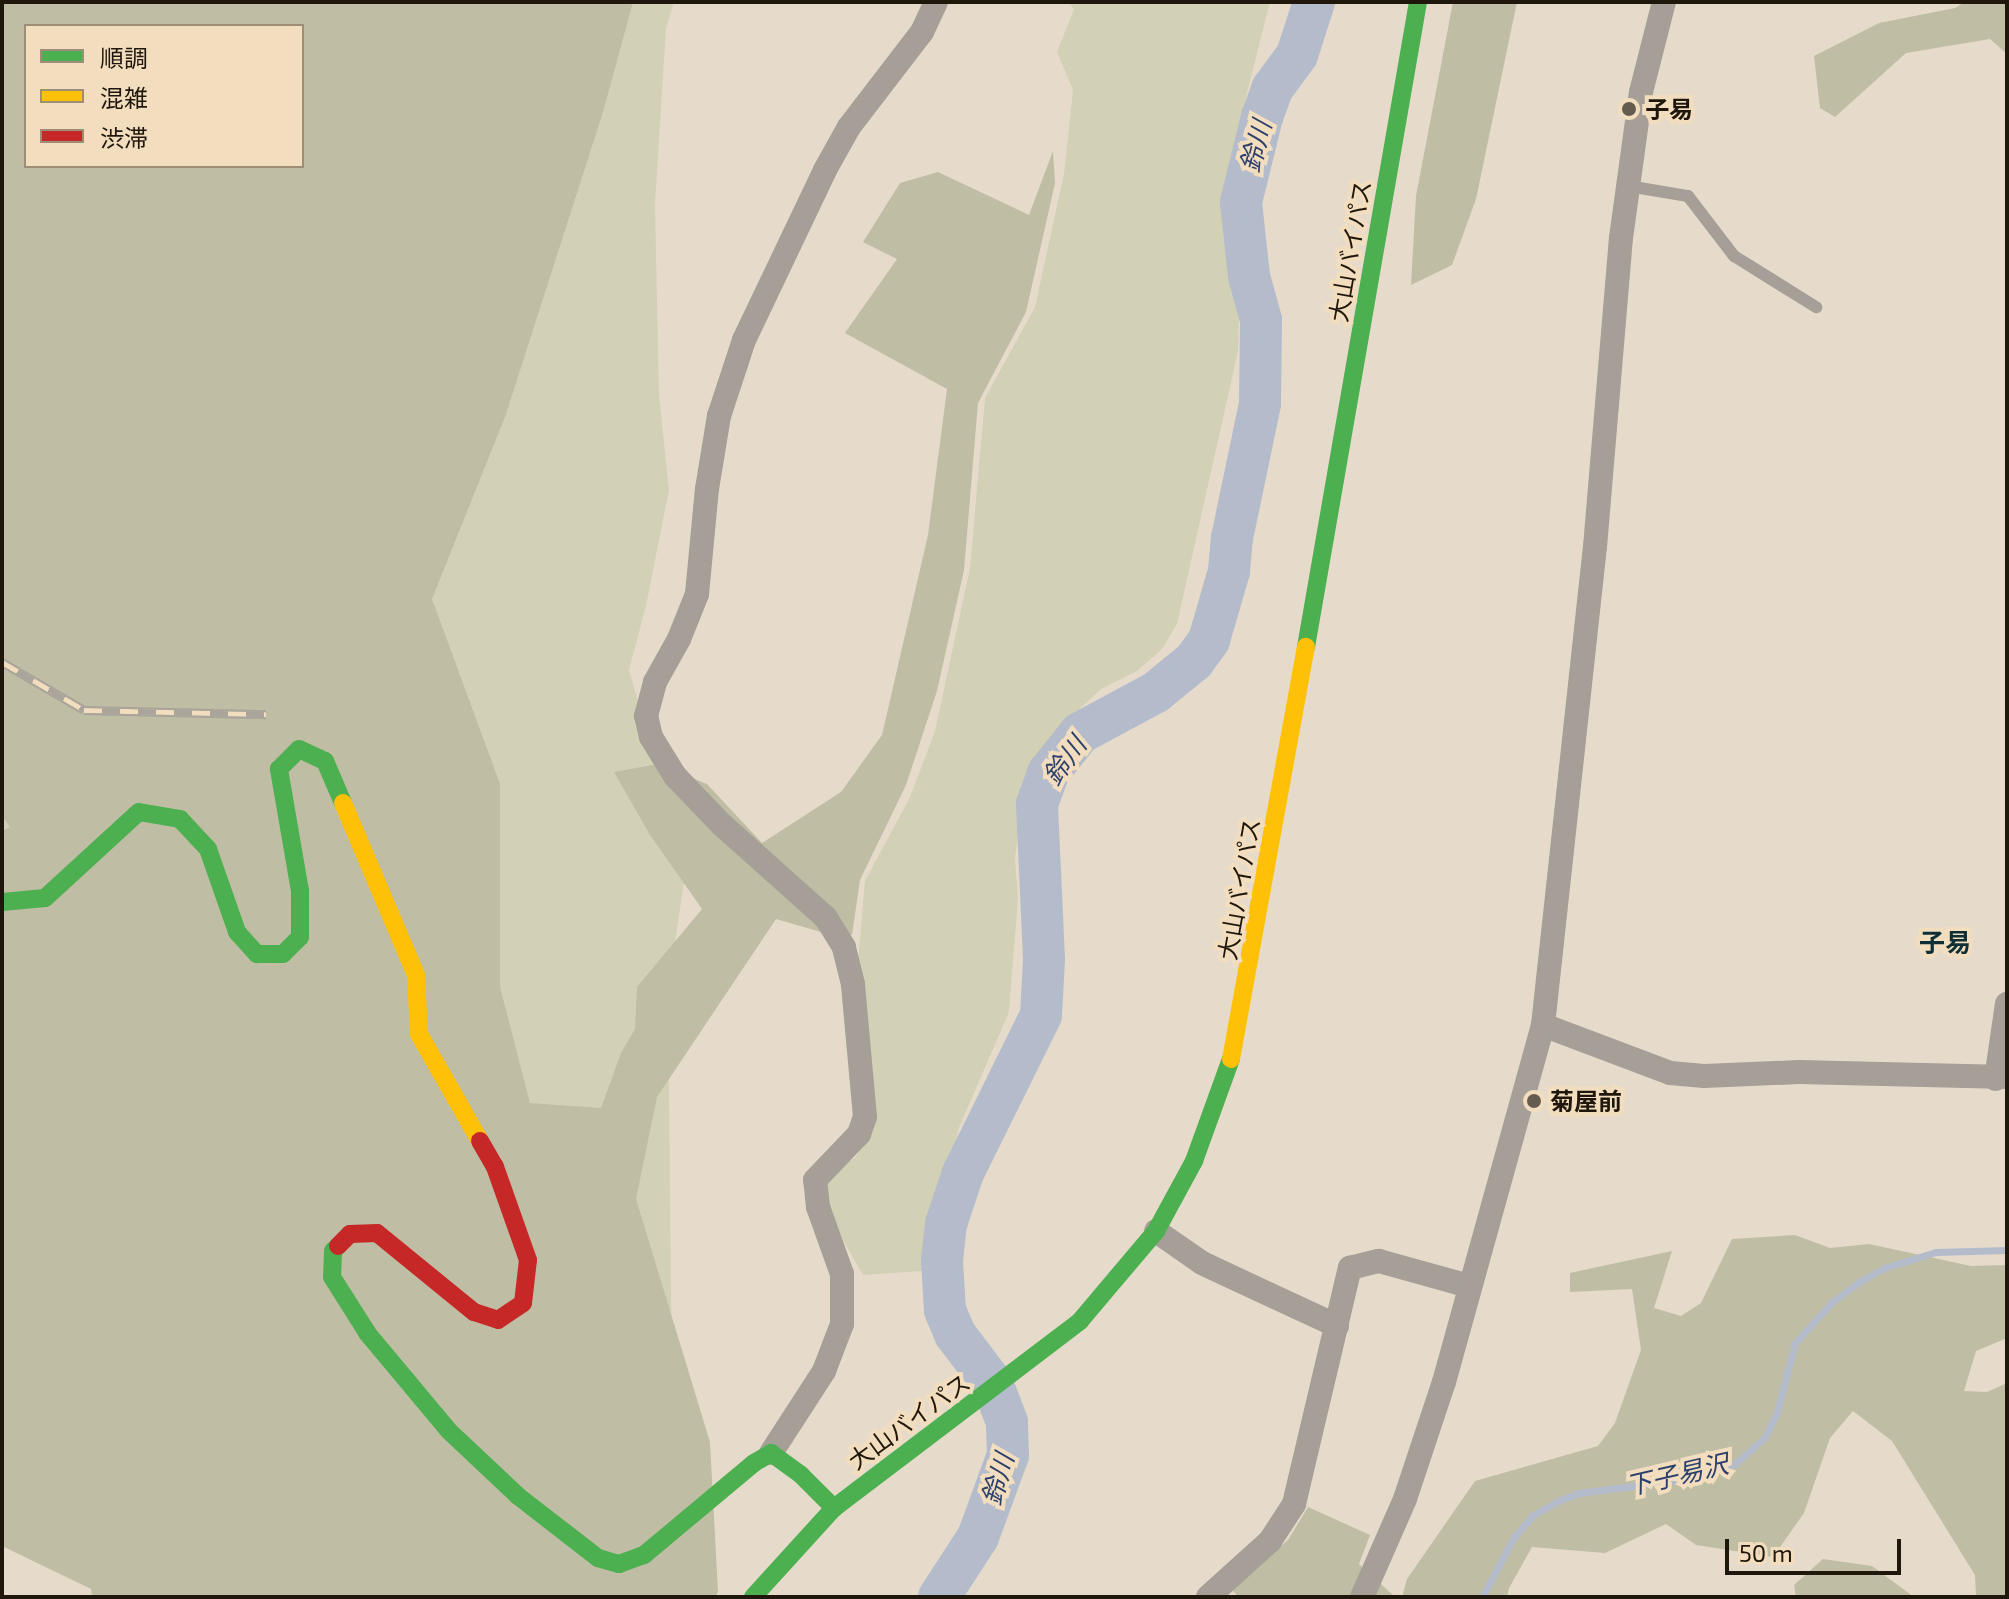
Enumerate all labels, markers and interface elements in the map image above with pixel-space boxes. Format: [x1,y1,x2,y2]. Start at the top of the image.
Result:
legend [24,24,304,168]
text: 順調 [100,43,148,72]
text: 混雑 [100,83,148,112]
place label: 子易 [1645,95,1693,123]
marker: 子易 [1620,100,1638,118]
water label: 鈴川 [1233,117,1277,175]
text: 渋滞 [100,123,148,152]
street label: 大山バイパス [1323,178,1377,324]
water label: 鈴川 [1036,730,1092,790]
street label: 大山バイパス [1212,816,1266,962]
district label: 子易 [1919,926,1971,958]
place label: 菊屋前 [1550,1087,1622,1115]
marker: 菊屋前 [1525,1092,1543,1110]
street label: 大山バイパス [842,1367,976,1475]
water label: 下子易沢 [1623,1447,1731,1501]
water label: 鈴川 [975,1450,1019,1508]
scale bar [1729,1523,1905,1573]
text: 50 m [1739,1538,1793,1567]

